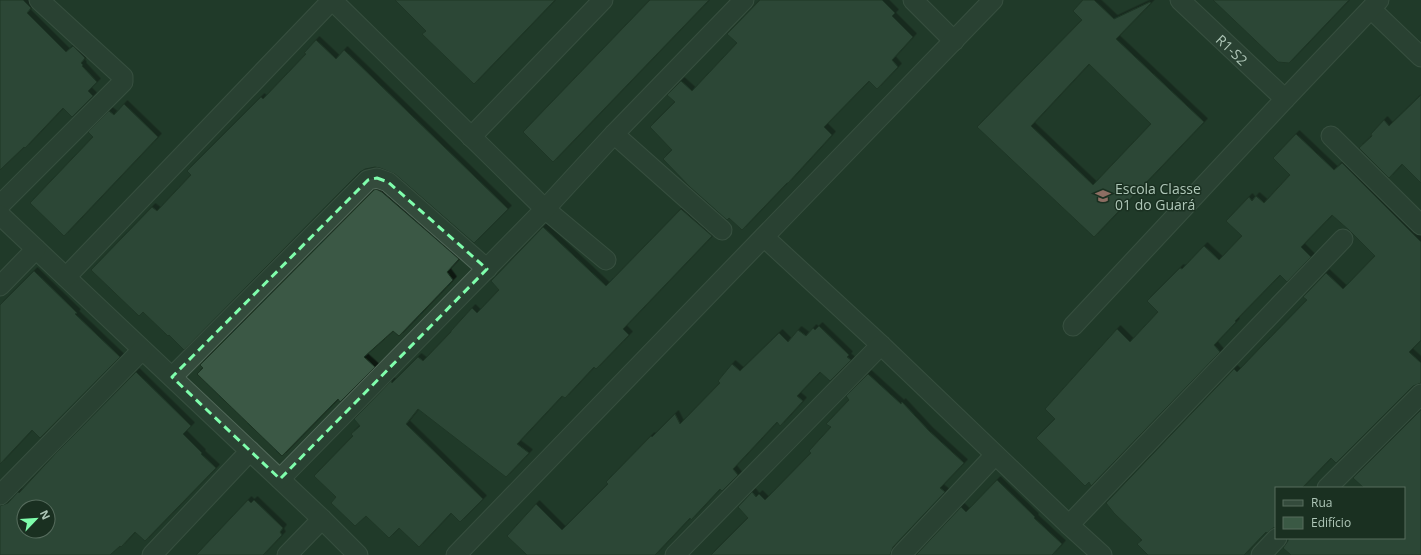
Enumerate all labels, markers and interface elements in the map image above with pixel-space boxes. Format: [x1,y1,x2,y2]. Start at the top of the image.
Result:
street label: R1-S2 [1212,30,1252,69]
place label: Escola Classe 01 do Guará [1115,179,1201,214]
school or university icon: Escola Classe 01 do Guará [1094,187,1112,205]
legend [1275,487,1405,539]
text: Rua [1311,494,1332,511]
north arrow [16,499,56,539]
text: N [37,507,54,522]
text: Edifício [1311,514,1351,531]

